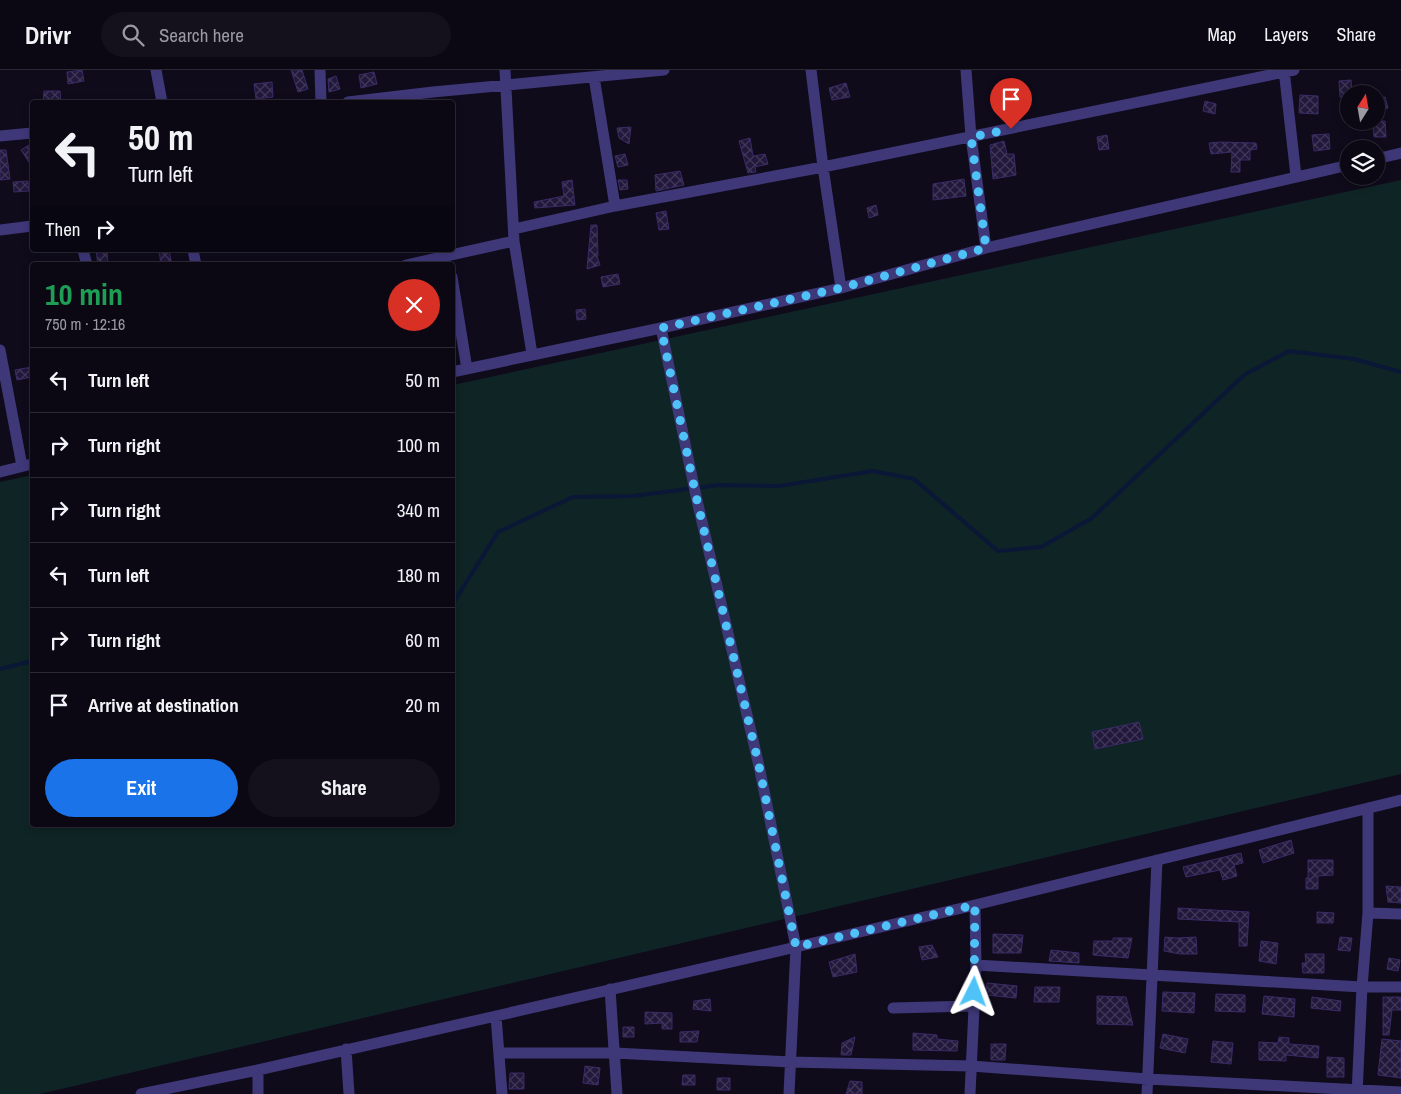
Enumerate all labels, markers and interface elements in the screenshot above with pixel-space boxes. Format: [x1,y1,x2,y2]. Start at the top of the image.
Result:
search box [101,12,451,57]
text: Drivr [25,19,71,51]
icon: search [119,21,147,49]
text: Search here [159,22,244,48]
text: Map [1208,22,1236,47]
text: Layers [1264,22,1309,47]
text: Share [1337,22,1376,47]
pin [990,78,1032,129]
icon: arrive [997,85,1025,113]
north arrow [1340,85,1385,130]
map controls [1340,85,1385,185]
text: 50 m [128,114,193,161]
icon: left [45,120,110,185]
button: layers [1340,140,1385,185]
text: Turn left [128,159,193,189]
icon: right [91,215,119,243]
text: Then [45,216,81,242]
text: 10 min [45,274,123,314]
button: close [388,279,440,331]
text: 750 m · 12:16 [45,313,125,335]
icon: left [45,366,73,394]
text: Turn left [88,367,149,393]
text: 50 m [405,367,440,393]
icon: right [45,431,73,459]
text: Turn right [88,432,160,458]
text: 100 m [397,432,440,458]
icon: right [45,496,73,524]
text: Turn right [88,497,160,523]
text: 340 m [397,497,440,523]
icon: left [45,561,73,589]
text: Turn left [88,562,149,588]
text: 180 m [397,562,440,588]
icon: right [45,626,73,654]
text: Turn right [88,627,160,653]
text: 60 m [405,627,440,653]
icon: arrive [45,691,73,719]
text: Arrive at destination [88,692,239,718]
text: 20 m [405,692,440,718]
button: Exit [45,759,238,817]
button: Share [248,759,440,817]
position arrow [947,965,999,1017]

